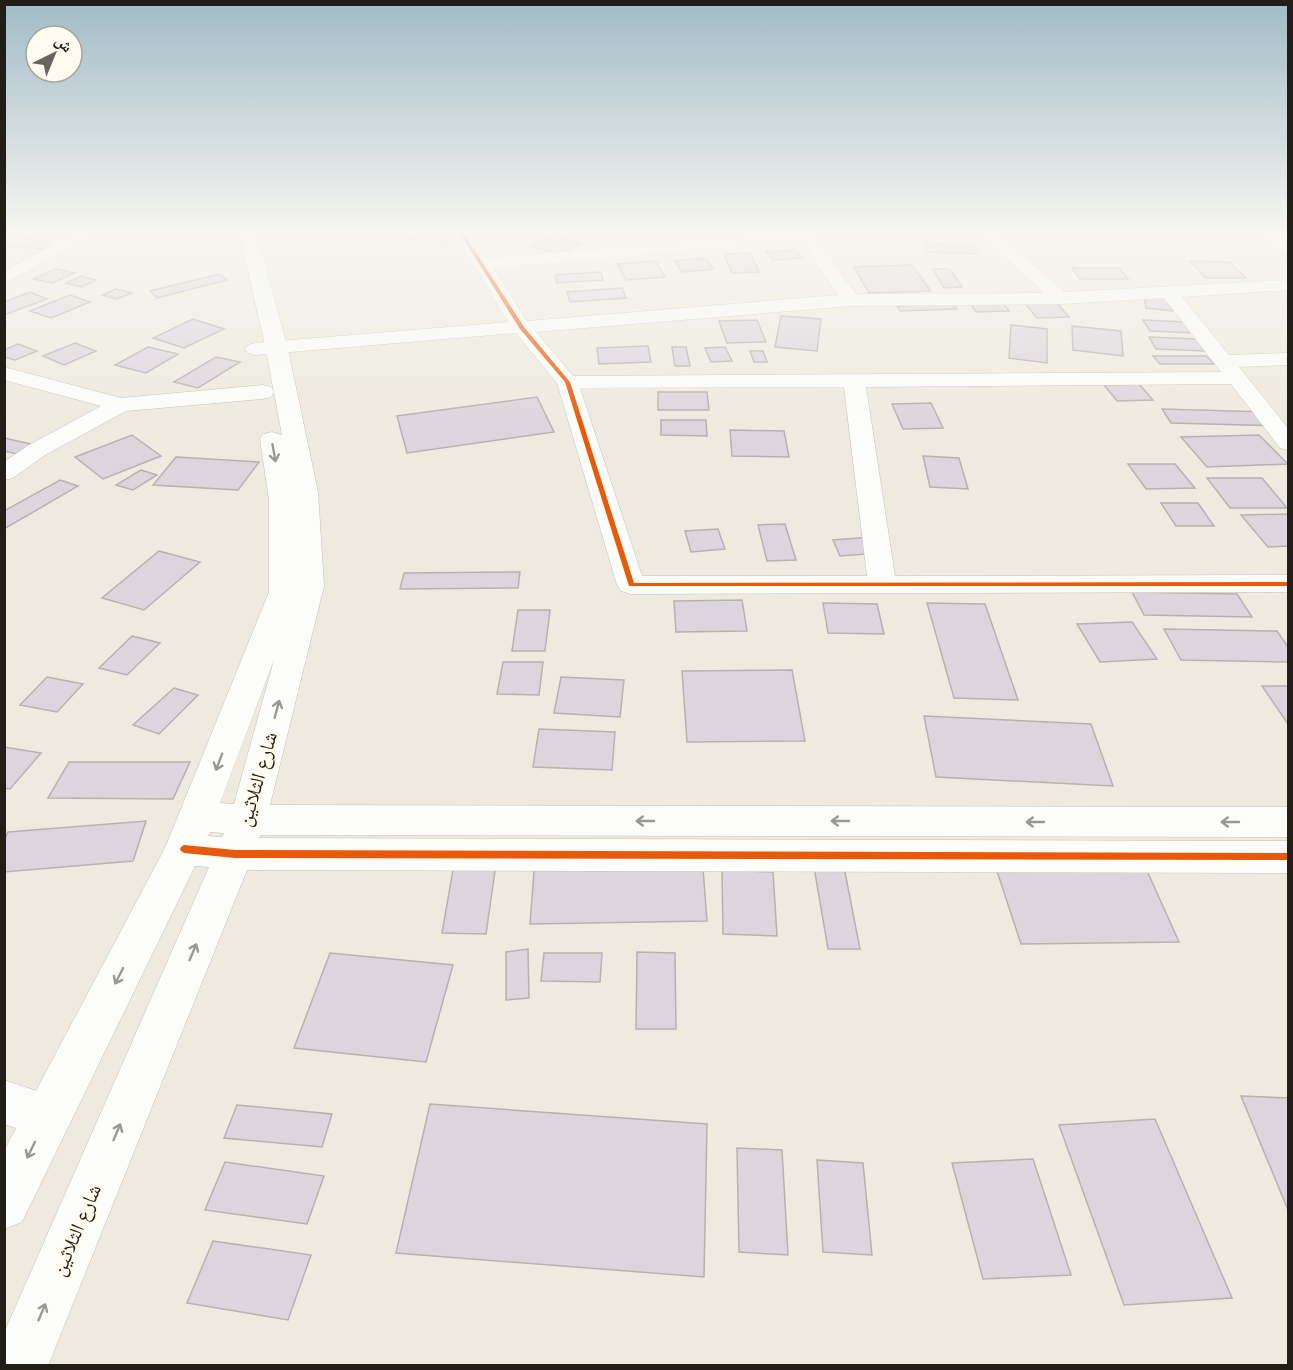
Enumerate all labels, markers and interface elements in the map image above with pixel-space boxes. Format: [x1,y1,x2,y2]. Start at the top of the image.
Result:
north arrow [24,24,84,84]
text: ش [51,31,77,57]
one-way arrow [269,443,280,463]
one-way arrow [271,700,283,719]
street label: شارع الثلاثين [233,729,283,829]
one-way arrow [213,752,224,770]
one-way arrow [636,815,656,827]
one-way arrow [831,815,851,827]
one-way arrow [1026,816,1046,828]
one-way arrow [1221,816,1241,828]
one-way arrow [188,944,199,962]
one-way arrow [113,967,125,984]
one-way arrow [113,1123,124,1141]
one-way arrow [25,1141,36,1159]
street label: شارع الثلاثين [47,1181,107,1280]
one-way arrow [37,1303,48,1321]

